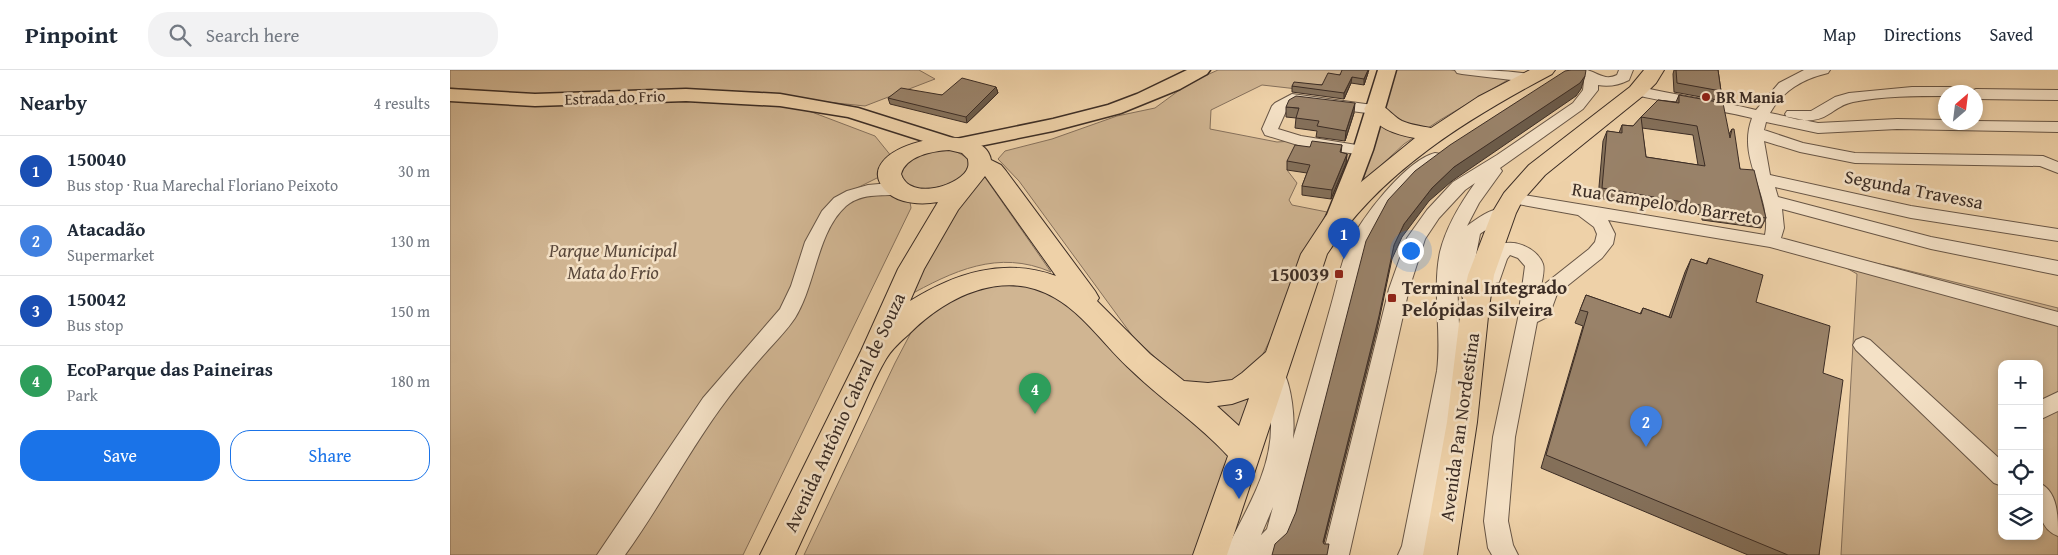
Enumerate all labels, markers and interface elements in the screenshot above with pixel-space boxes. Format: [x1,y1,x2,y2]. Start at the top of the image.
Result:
search box [148,12,498,57]
text: Pinpoint [25,17,118,52]
icon: search [166,21,194,49]
text: Search here [206,21,299,49]
text: Map [1823,21,1856,48]
text: Directions [1884,21,1961,48]
text: Saved [1989,21,2033,48]
street label: Estrada do Frio [564,83,666,111]
place label: BR Mania [1716,85,1785,109]
north arrow [1938,85,1983,130]
text: Nearby [20,87,87,118]
text: 4 results [373,91,430,115]
marker: BR Mania [1700,91,1712,103]
text: 150040 [67,145,126,173]
text: 1 [32,159,40,183]
text: 30 m [398,159,430,183]
street label: Segunda Travessa [1842,162,1986,216]
text: Bus stop · Rua Marechal Floriano Peixoto [67,173,338,197]
street label: Rua Campelo do Barreto [1570,174,1764,232]
text: Atacadão [67,215,145,243]
pin: 1 [1328,218,1360,259]
text: 2 [32,229,40,253]
text: 130 m [390,229,430,253]
park label: Parque Municipal Mata do Frio [548,236,677,286]
your location [1398,238,1424,264]
text: Supermarket [67,243,154,267]
place label: 150039 [1270,260,1329,288]
marker: 150039 [1333,268,1345,280]
place label: Terminal Integrado Pelópidas Silveira [1402,273,1567,323]
text: 150042 [67,285,126,313]
street label: Avenida Antônio Cabral de Souza [776,288,912,536]
marker: Terminal Integrado Pelópidas Silveira [1386,292,1398,304]
text: 3 [32,299,40,323]
text: 150 m [390,299,430,323]
text: Bus stop [67,313,123,337]
street label: Avenida Pan Nordestina [1432,331,1486,523]
text: EcoParque das Paineiras [67,355,273,383]
map controls [1998,360,2043,540]
button: + [1998,360,2043,405]
text: 4 [32,369,40,393]
text: 180 m [390,369,430,393]
pin: 4 [1019,373,1051,414]
text: Park [67,383,98,407]
button: − [1998,405,2043,450]
pin: 2 [1630,406,1662,447]
button: Save [20,430,220,481]
button: Share [230,430,430,481]
button: locate [1998,450,2043,495]
pin: 3 [1223,458,1255,499]
button: layers [1998,495,2043,540]

